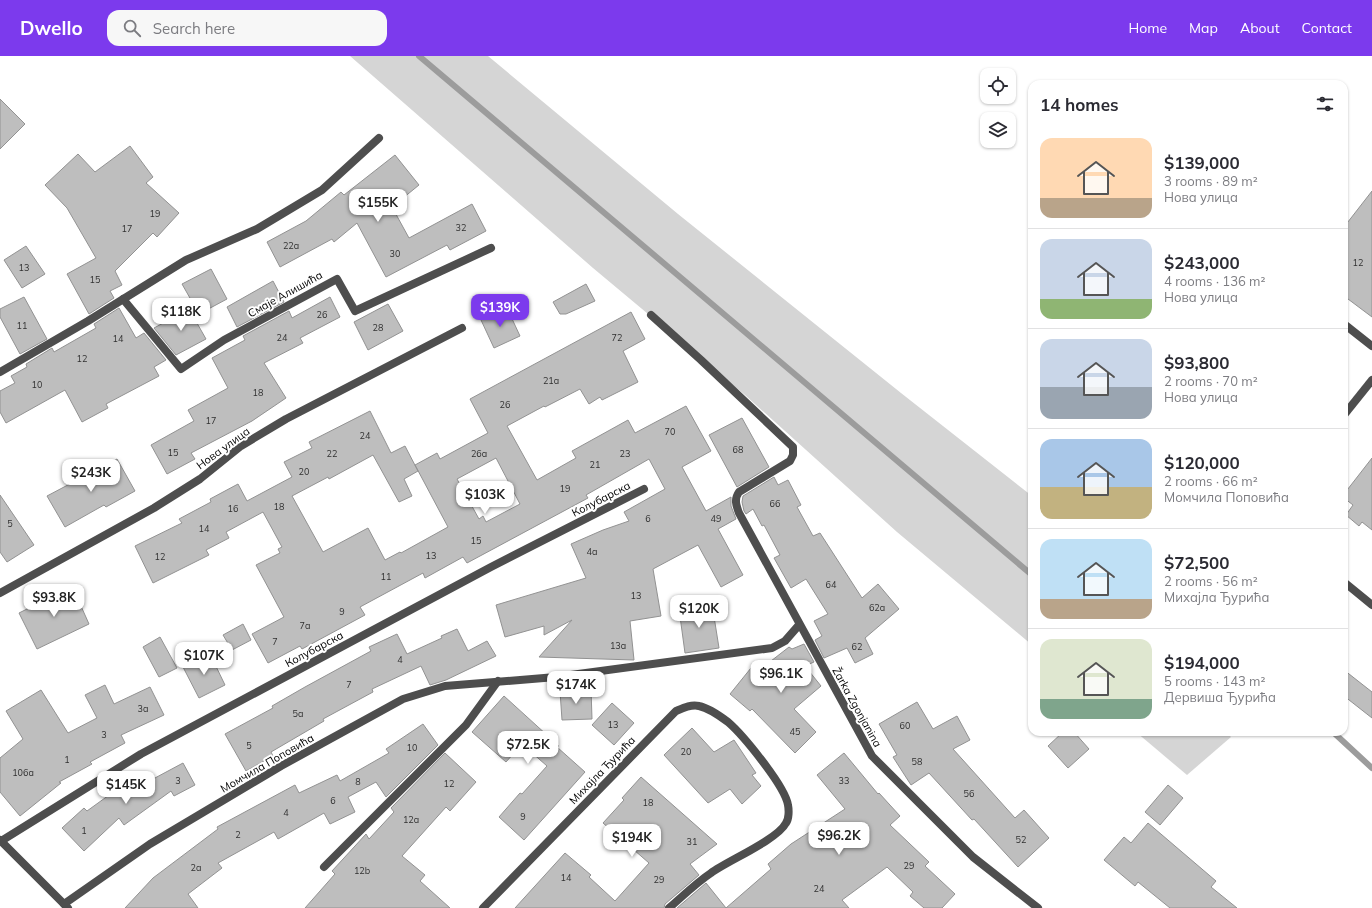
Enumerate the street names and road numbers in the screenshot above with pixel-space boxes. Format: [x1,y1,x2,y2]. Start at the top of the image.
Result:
street label: Смаје Алишића [245,268,325,320]
street label: Нова улица [194,424,252,472]
street label: Колубарска [569,478,633,520]
street label: Колубарска [283,628,345,670]
street label: Žarka Zgonjanina [829,665,885,749]
street label: Момчила Поповића [218,731,316,795]
street label: Михајла Ђурића [566,733,638,807]

